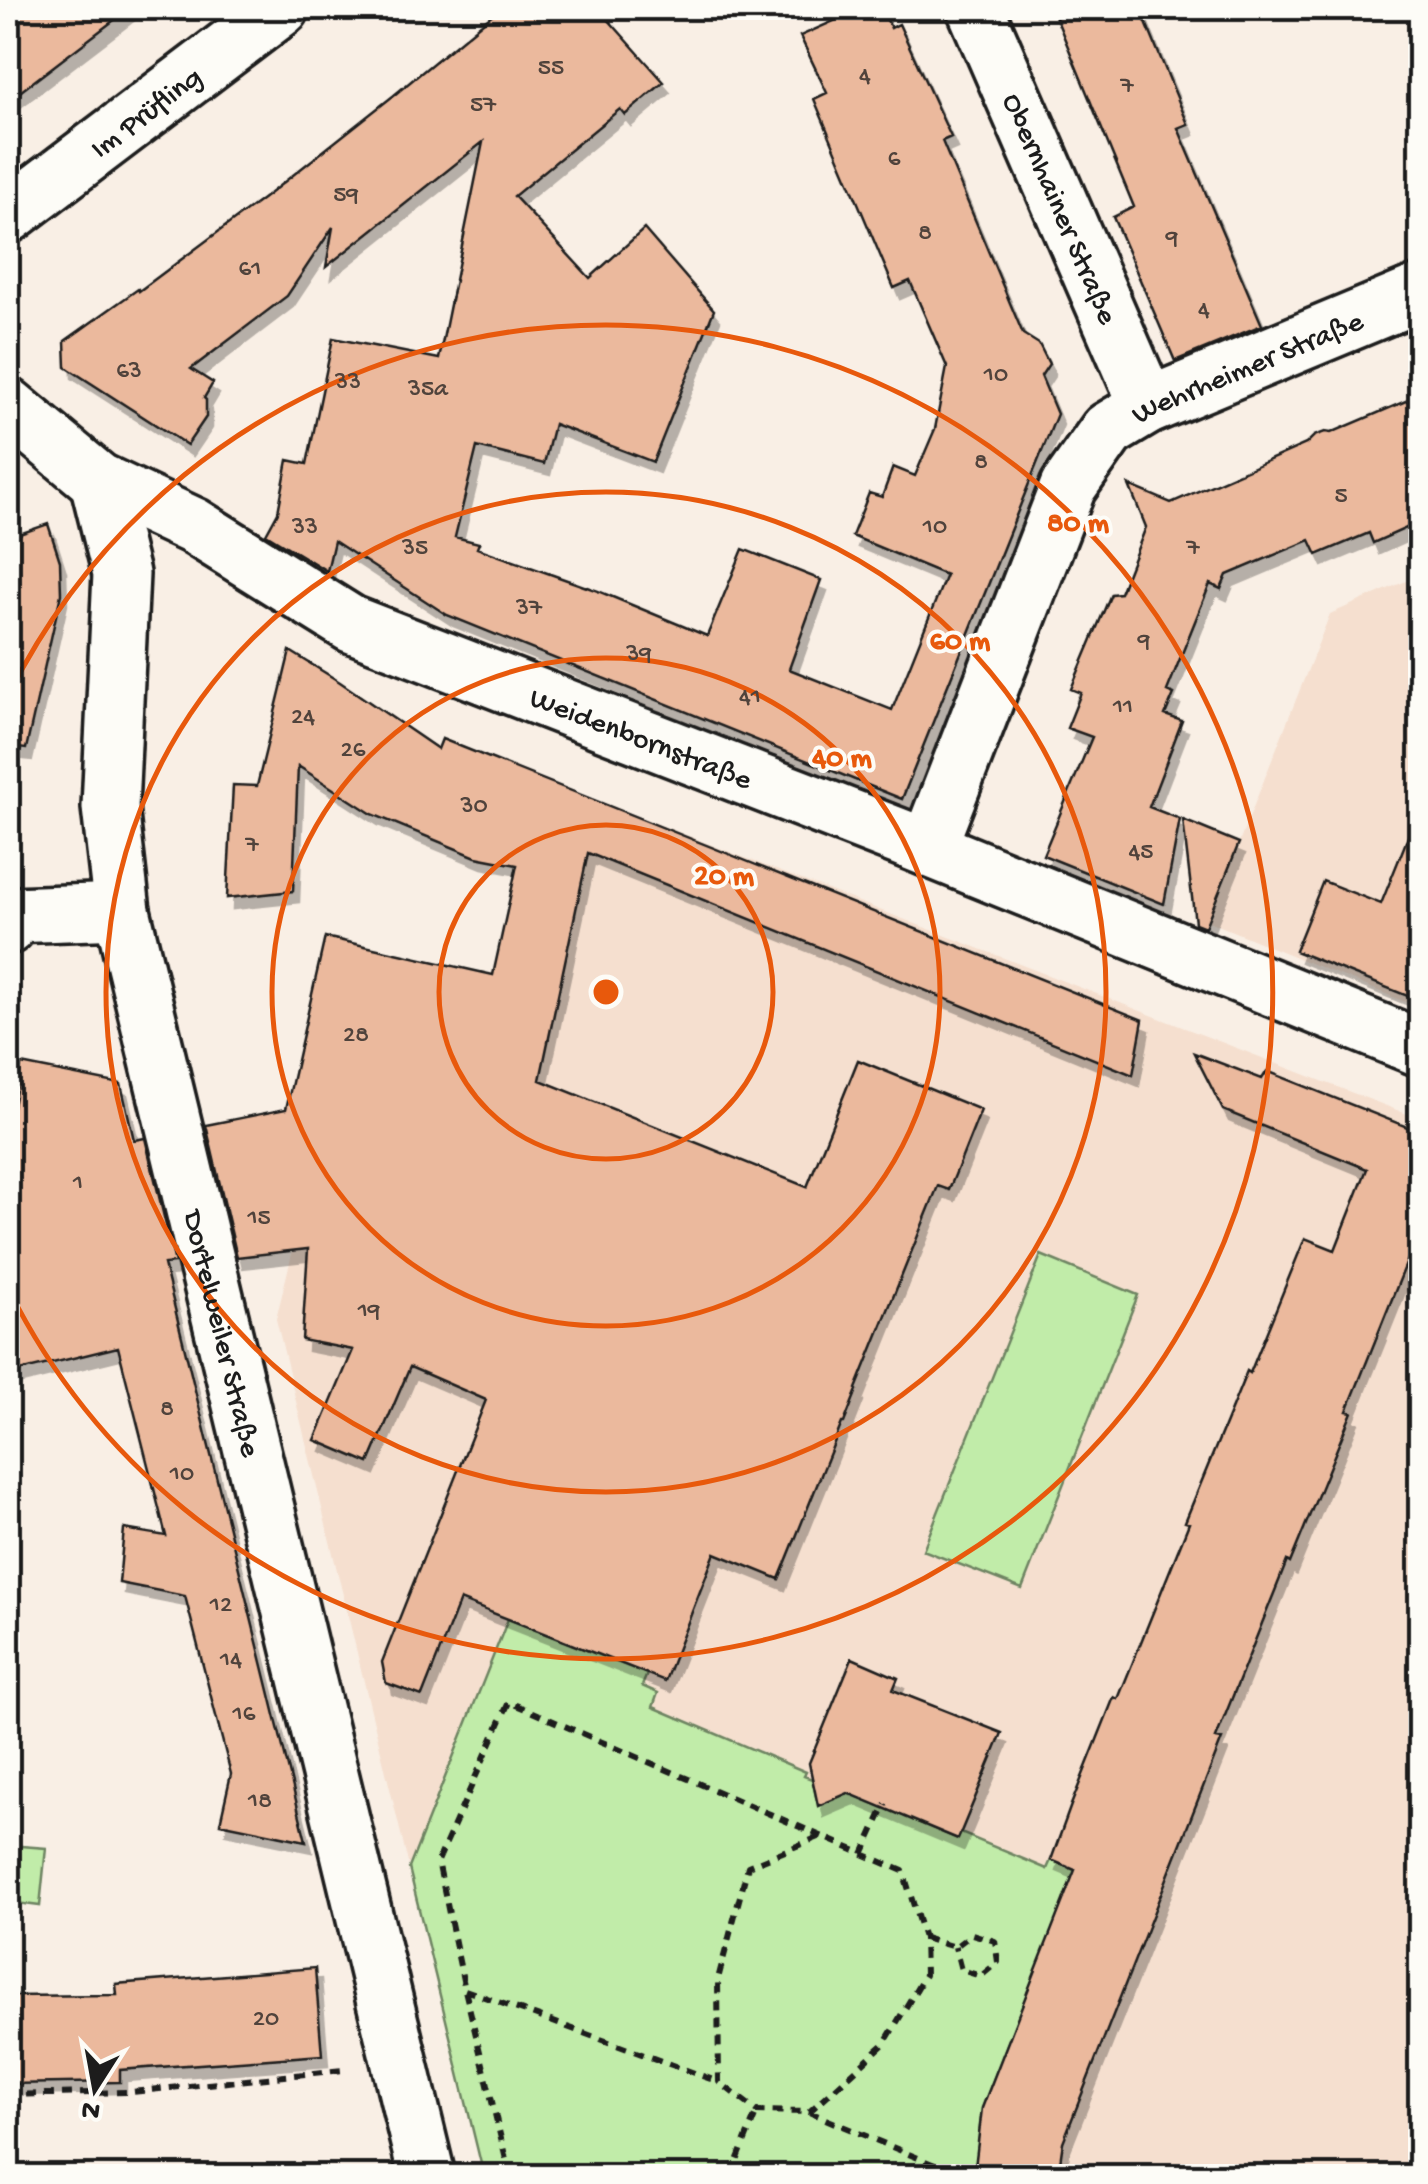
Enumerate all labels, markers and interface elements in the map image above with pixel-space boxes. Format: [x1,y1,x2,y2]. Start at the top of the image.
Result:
house number: 55 [538,55,564,84]
street label: Im Prüfling [85,61,210,168]
house number: 4 [859,63,871,92]
house number: 7 [1119,73,1134,102]
street label: Obernhainer Straße [992,89,1124,331]
house number: 57 [470,92,497,121]
house number: 6 [888,146,901,175]
house number: 59 [333,182,359,211]
house number: 8 [918,220,932,249]
house number: 9 [1165,225,1178,254]
house number: 61 [239,256,261,285]
house number: 4 [1198,297,1210,326]
street label: Wehrheimer Straße [1126,305,1370,434]
house number: 63 [116,358,142,387]
house number: 10 [983,362,1008,391]
house number: 33 [334,369,361,398]
house number: 35a [407,376,449,405]
house number: 8 [974,449,988,478]
house number: 5 [1334,483,1348,512]
text: 80 m [1047,508,1110,543]
house number: 33 [291,514,318,543]
house number: 10 [922,514,947,543]
house number: 35 [401,535,428,564]
house number: 7 [1185,535,1200,564]
house number: 37 [515,595,543,624]
text: 60 m [930,626,991,661]
house number: 9 [1137,628,1150,657]
house number: 39 [625,641,652,670]
street label: Weidenbornstraße [524,682,757,800]
house number: 41 [739,684,761,713]
house number: 11 [1112,694,1133,723]
house number: 24 [291,704,315,733]
house number: 26 [341,737,366,766]
text: 40 m [811,743,873,778]
house number: 30 [459,793,488,822]
house number: 7 [244,832,259,861]
house number: 45 [1129,839,1153,868]
text: 20 m [694,861,755,896]
centre of rings [588,974,624,1010]
house number: 28 [343,1022,369,1051]
house number: 1 [72,1170,83,1199]
street label: Dortelweiler Straße [172,1205,266,1461]
house number: 15 [246,1205,271,1234]
house number: 19 [357,1298,380,1327]
house number: 8 [160,1396,174,1425]
house number: 10 [169,1461,194,1490]
house number: 12 [209,1592,232,1621]
house number: 14 [219,1647,242,1676]
house number: 16 [232,1701,256,1730]
house number: 18 [247,1788,272,1817]
house number: 20 [253,2006,279,2035]
north arrow [45,2039,145,2139]
text: N [79,2091,103,2127]

